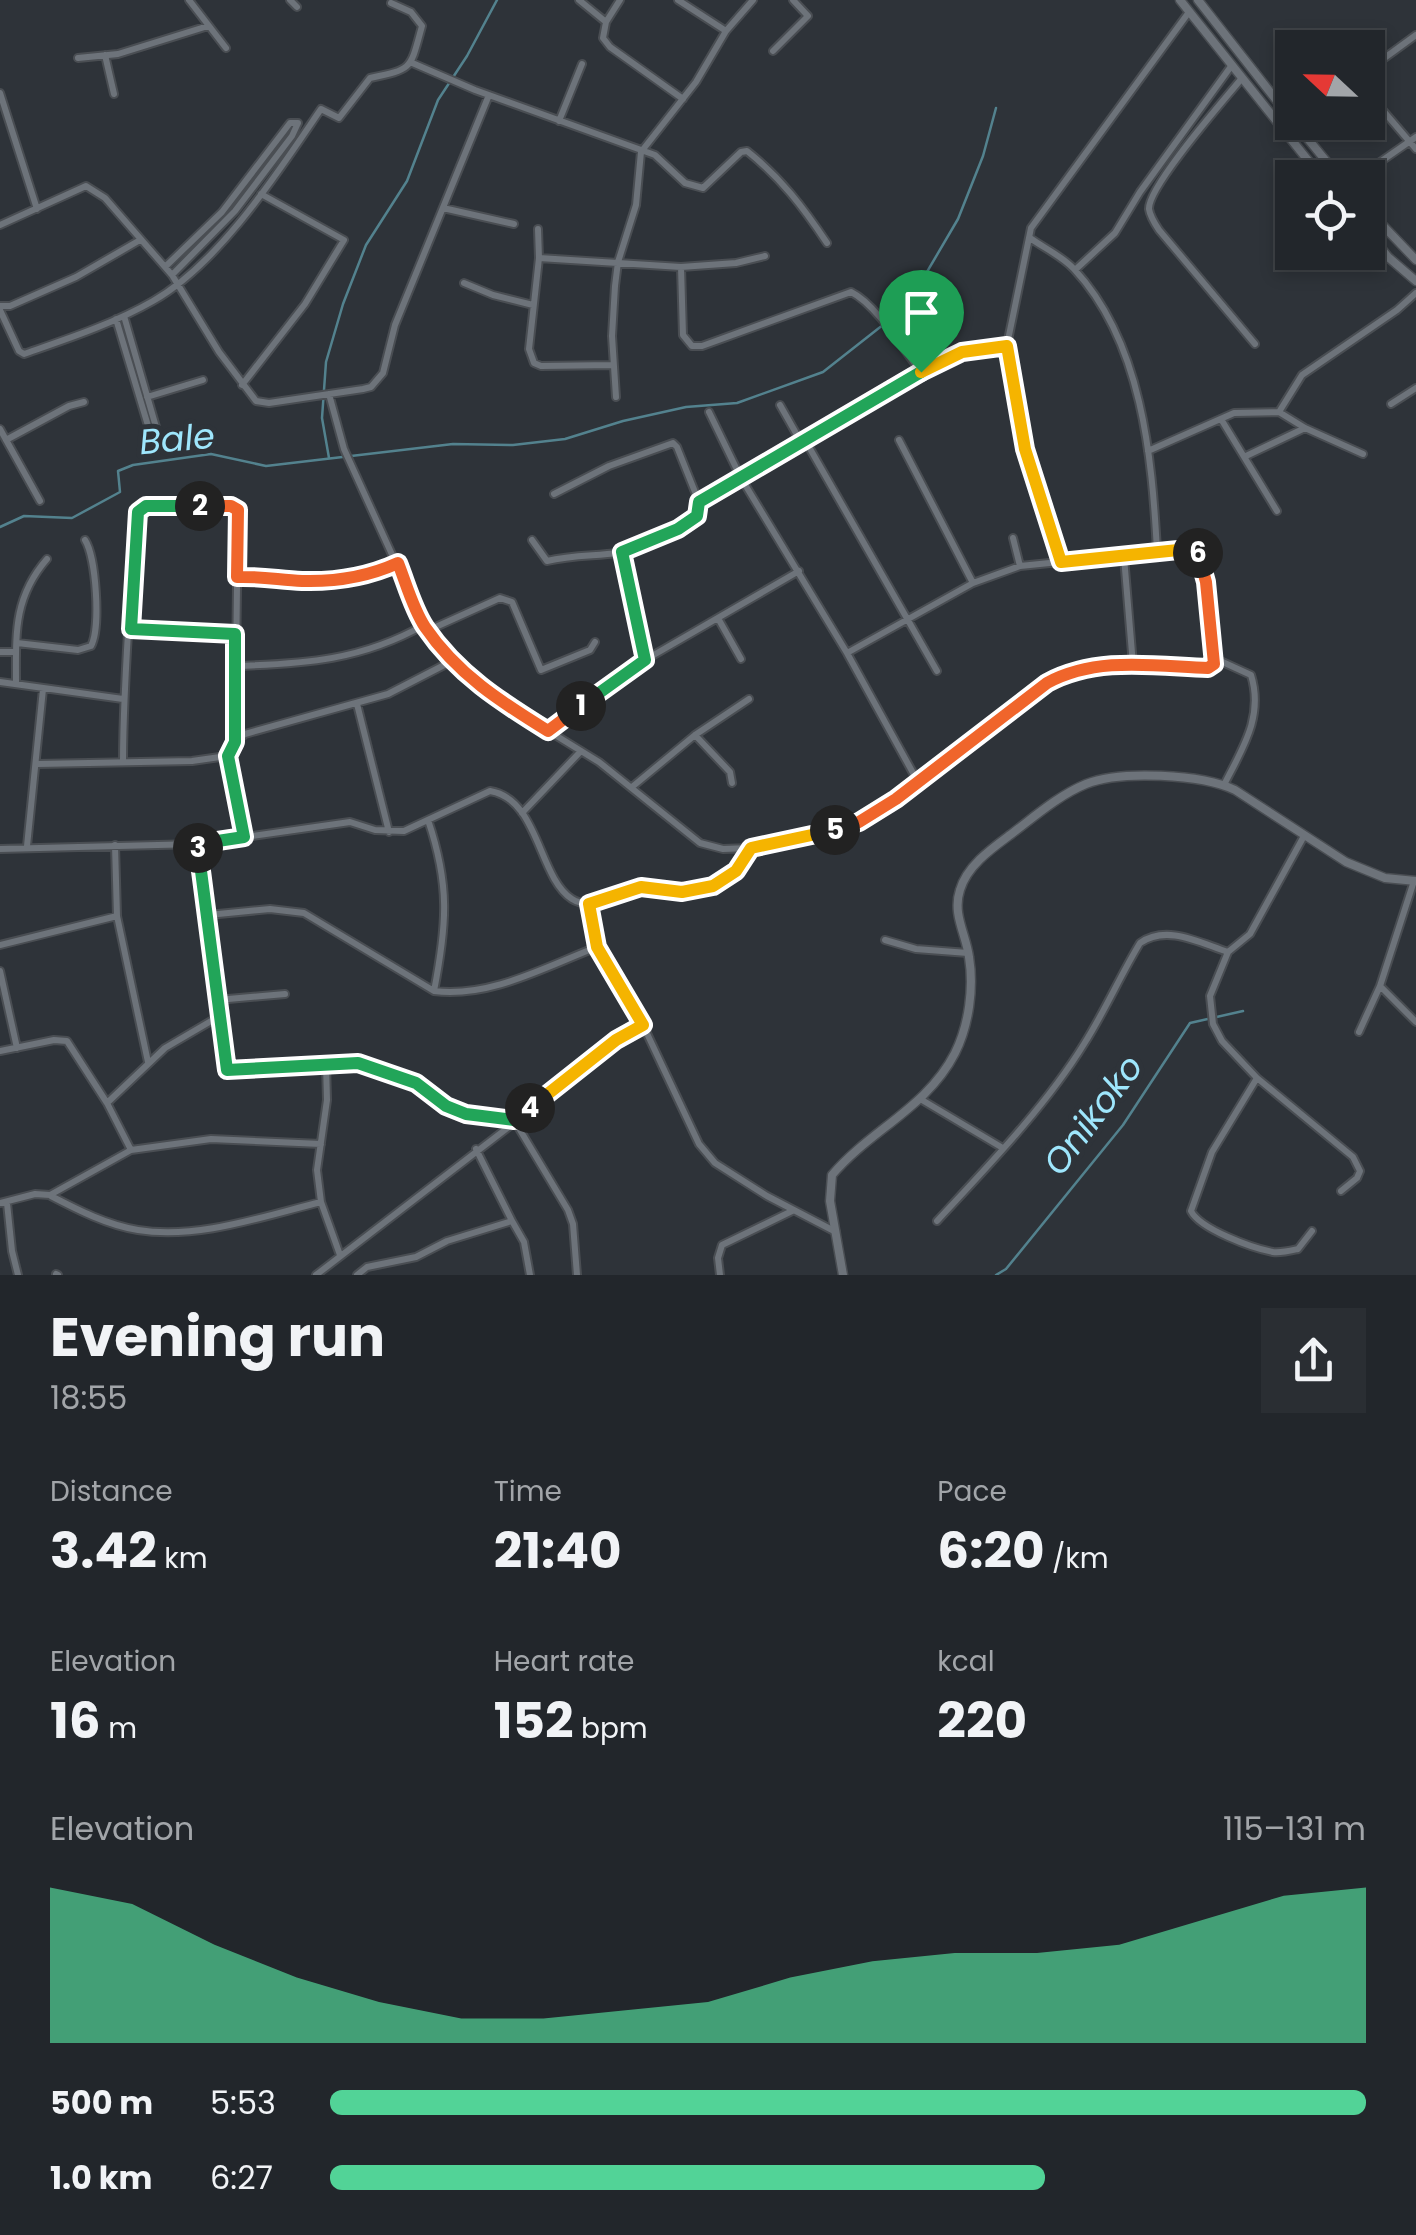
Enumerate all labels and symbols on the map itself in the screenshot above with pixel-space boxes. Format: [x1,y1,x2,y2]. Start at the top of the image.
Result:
north arrow [1275,30,1385,140]
pin [879,270,964,373]
water label: Bale [137,411,217,466]
pin: 2 [175,481,225,531]
pin: 6 [1173,528,1223,578]
pin: 1 [556,681,606,731]
pin: 5 [810,805,860,855]
pin: 3 [173,823,223,873]
water label: Onikoko [1031,1044,1154,1185]
pin: 4 [505,1083,555,1133]

